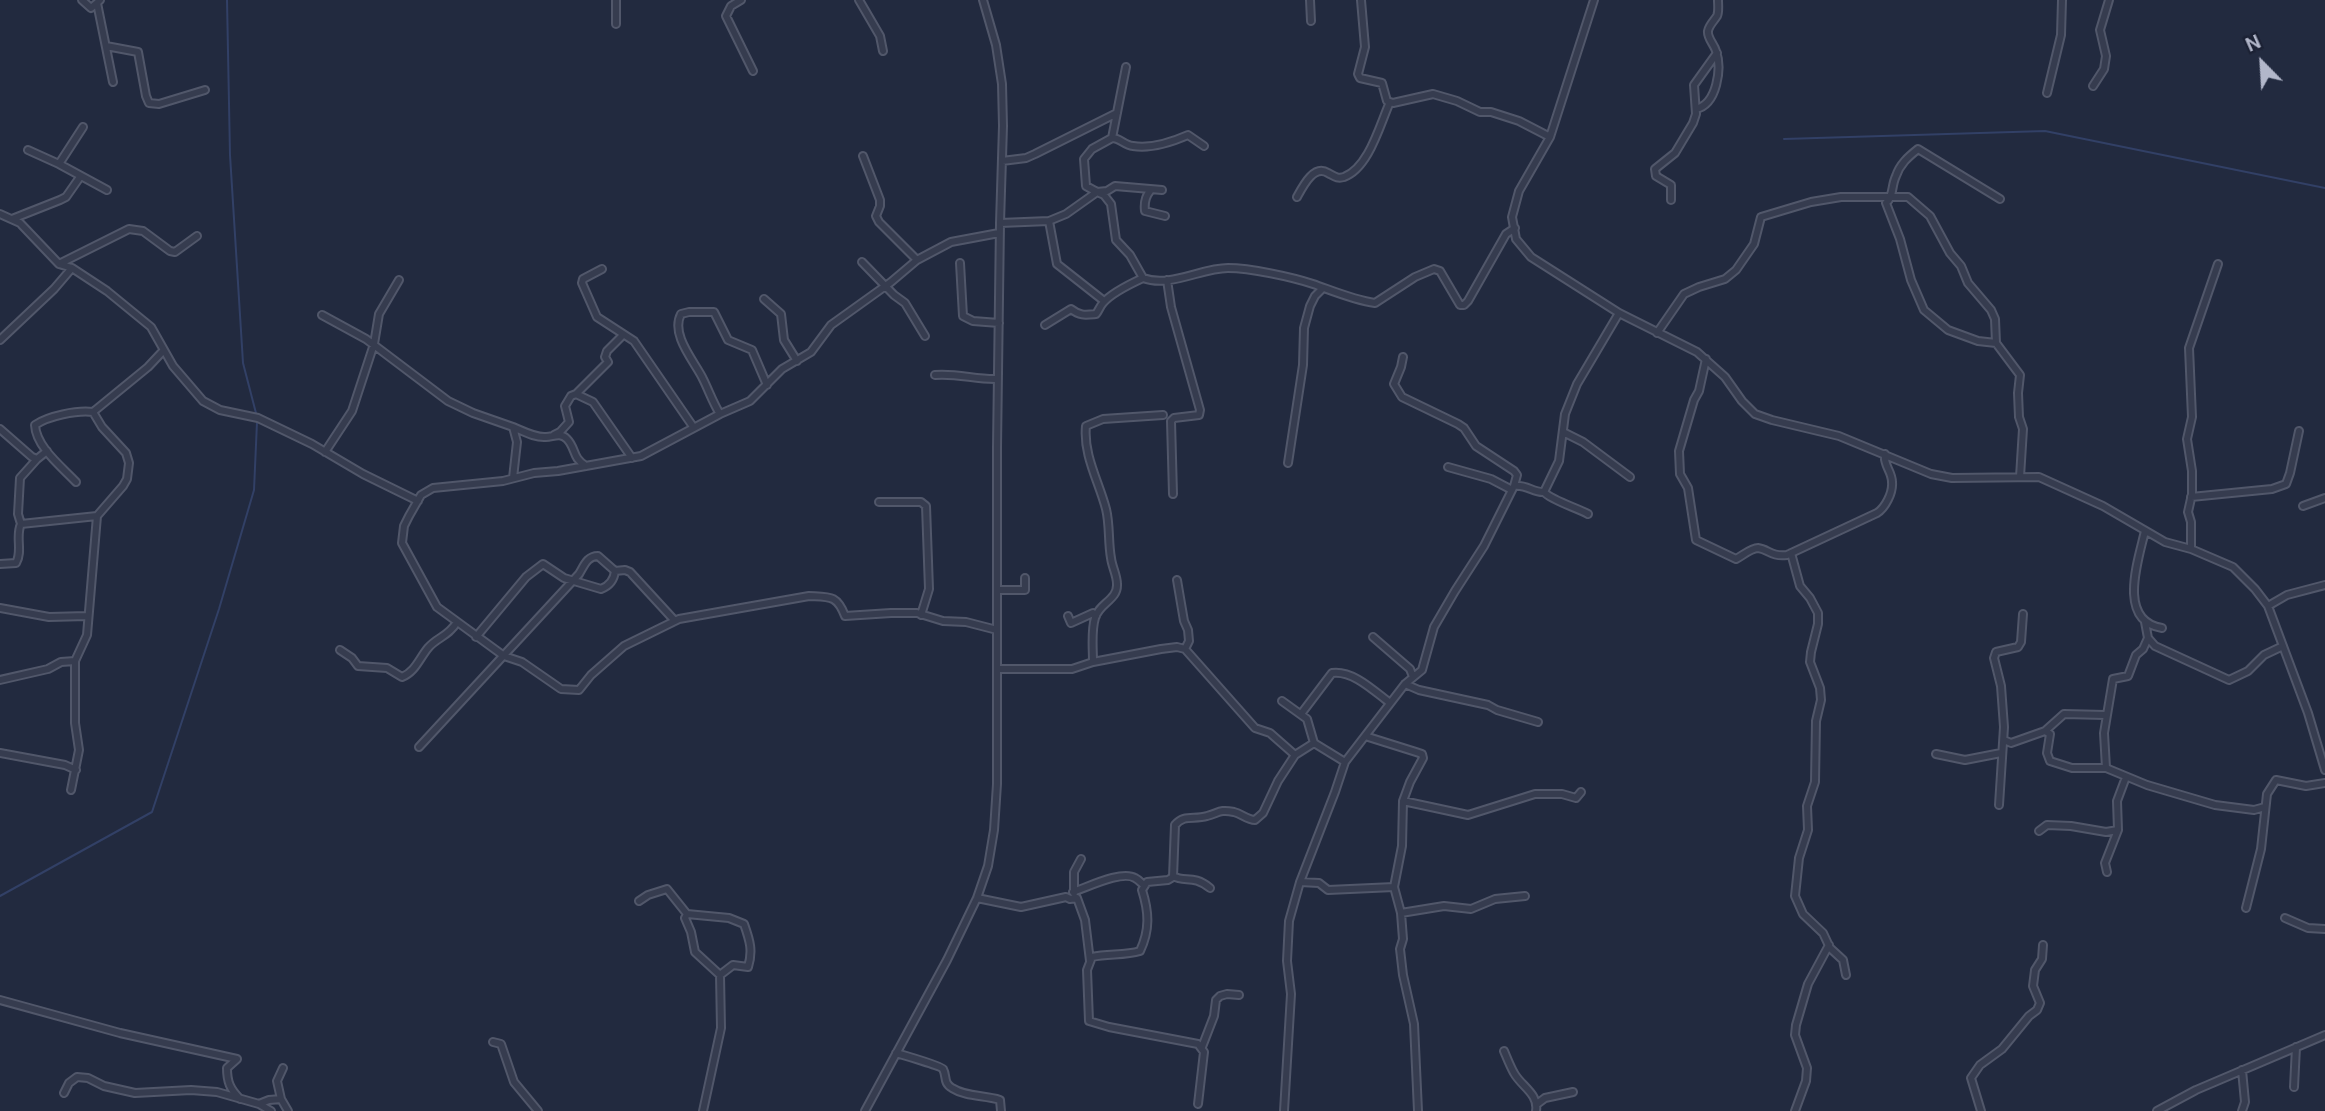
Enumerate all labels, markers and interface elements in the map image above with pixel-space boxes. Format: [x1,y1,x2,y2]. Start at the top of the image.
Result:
north arrow [2227,28,2297,98]
text: N [2242,29,2265,58]

